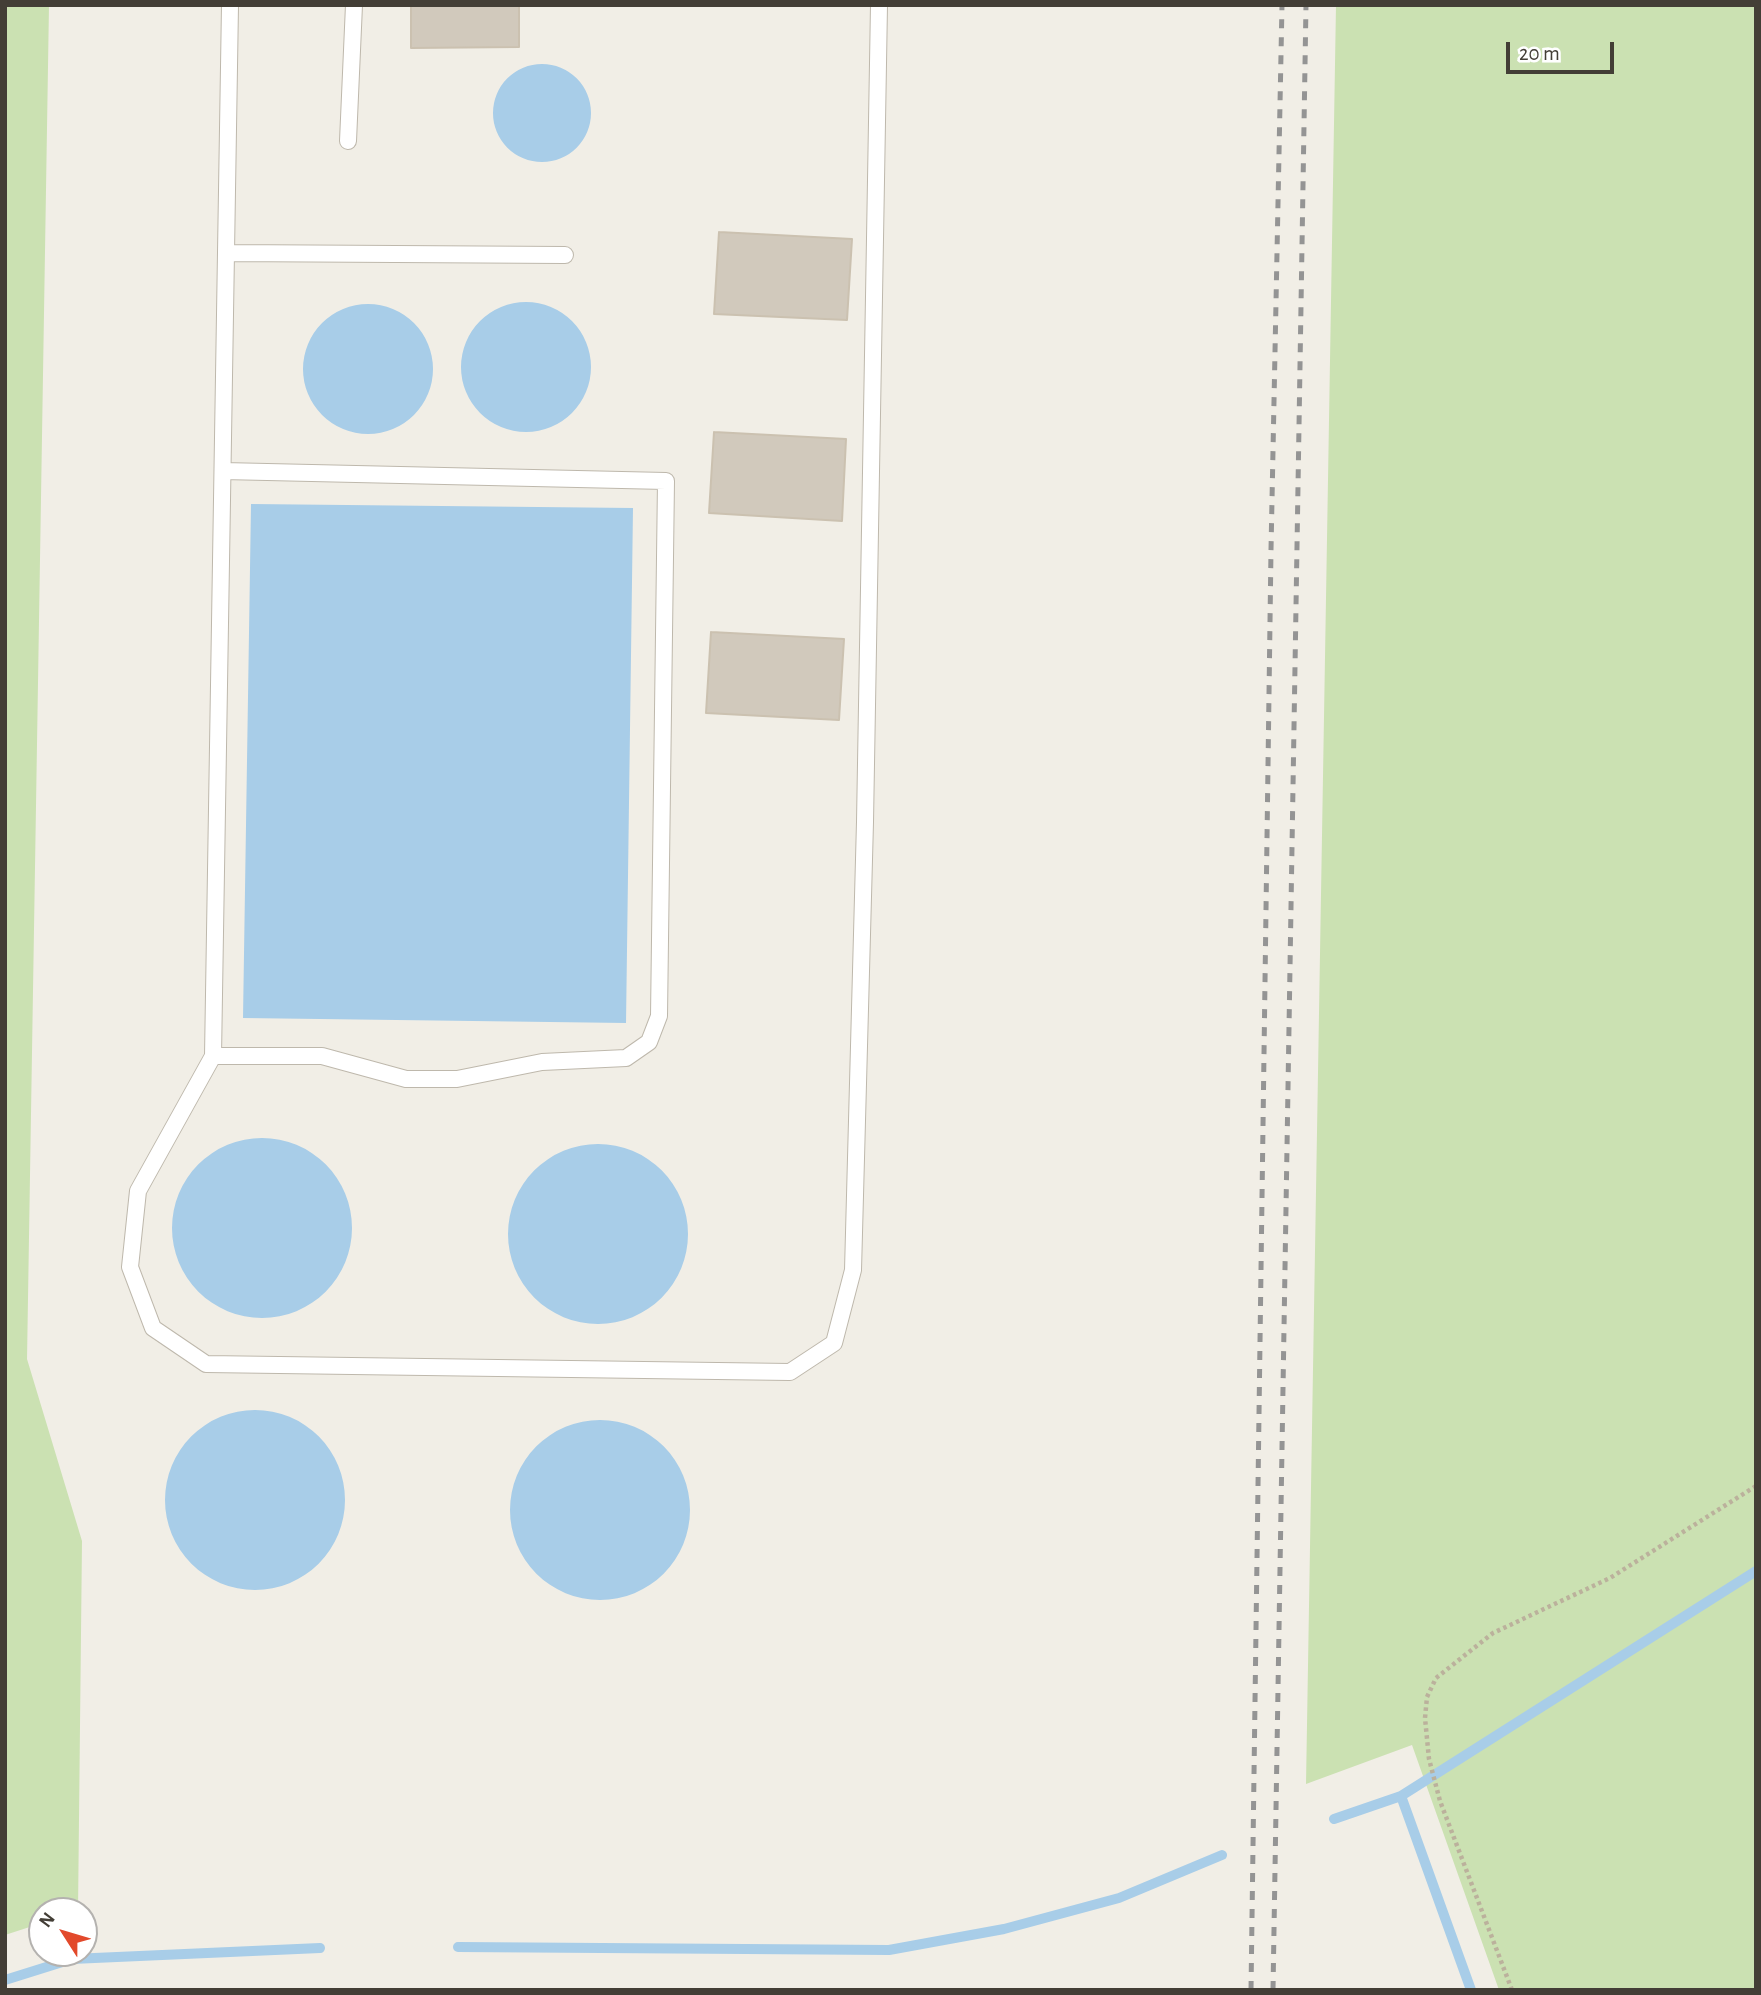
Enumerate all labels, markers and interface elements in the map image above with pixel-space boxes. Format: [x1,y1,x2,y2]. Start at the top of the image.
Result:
scale bar [1509,28,1618,72]
text: 20 m [1519,43,1560,64]
north arrow [28,1897,98,1967]
text: N [36,1909,59,1931]

